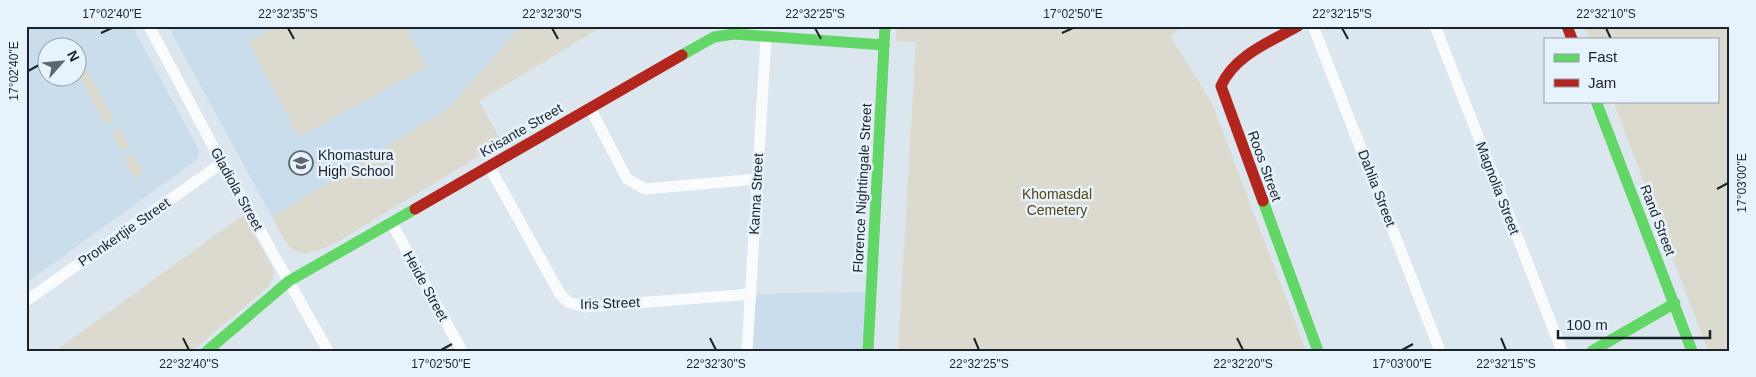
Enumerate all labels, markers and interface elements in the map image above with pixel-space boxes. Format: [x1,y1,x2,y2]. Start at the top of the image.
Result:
text: 17°02'40"E [82,7,142,21]
text: 22°32'35"S [258,7,318,21]
text: 22°32'30"S [522,7,582,21]
text: 22°32'25"S [785,7,845,21]
text: 17°02'50"E [1043,7,1103,21]
text: 22°32'15"S [1312,7,1372,21]
text: 22°32'10"S [1576,7,1636,21]
north arrow [38,38,88,88]
legend [1544,38,1718,102]
text: 17°02'40"E [7,41,21,101]
text: N [64,48,83,64]
text: Fast [1588,48,1618,65]
text: Jam [1588,74,1616,91]
street label: Krisante Street [477,100,565,160]
street label: Florence Nightingale Street [850,103,874,273]
street label: Roos Street [1245,129,1285,204]
street label: Magnolia Street [1473,139,1523,237]
street label: Gladiola Street [208,145,266,233]
place label: Khomastura High School [318,147,394,179]
street label: Dahlia Street [1355,147,1399,229]
school or university icon: Khomastura High School [288,150,314,176]
street label: Kanna Street [746,153,766,235]
text: 17°03'00"E [1735,153,1749,213]
street label: Rand Street [1637,182,1679,258]
park label: Khomasdal Cemetery [1022,186,1092,218]
street label: Pronkertjie Street [75,194,173,270]
street label: Heide Street [400,248,452,324]
street label: Iris Street [580,294,640,312]
scale bar [1558,307,1711,339]
text: 100 m [1566,316,1608,333]
text: 22°32'40"S [159,357,219,371]
text: 17°02'50"E [411,357,471,371]
text: 22°32'30"S [686,357,746,371]
text: 22°32'25"S [949,357,1009,371]
text: 22°32'20"S [1213,357,1273,371]
text: 17°03'00"E [1372,357,1432,371]
text: 22°32'15"S [1476,357,1536,371]

